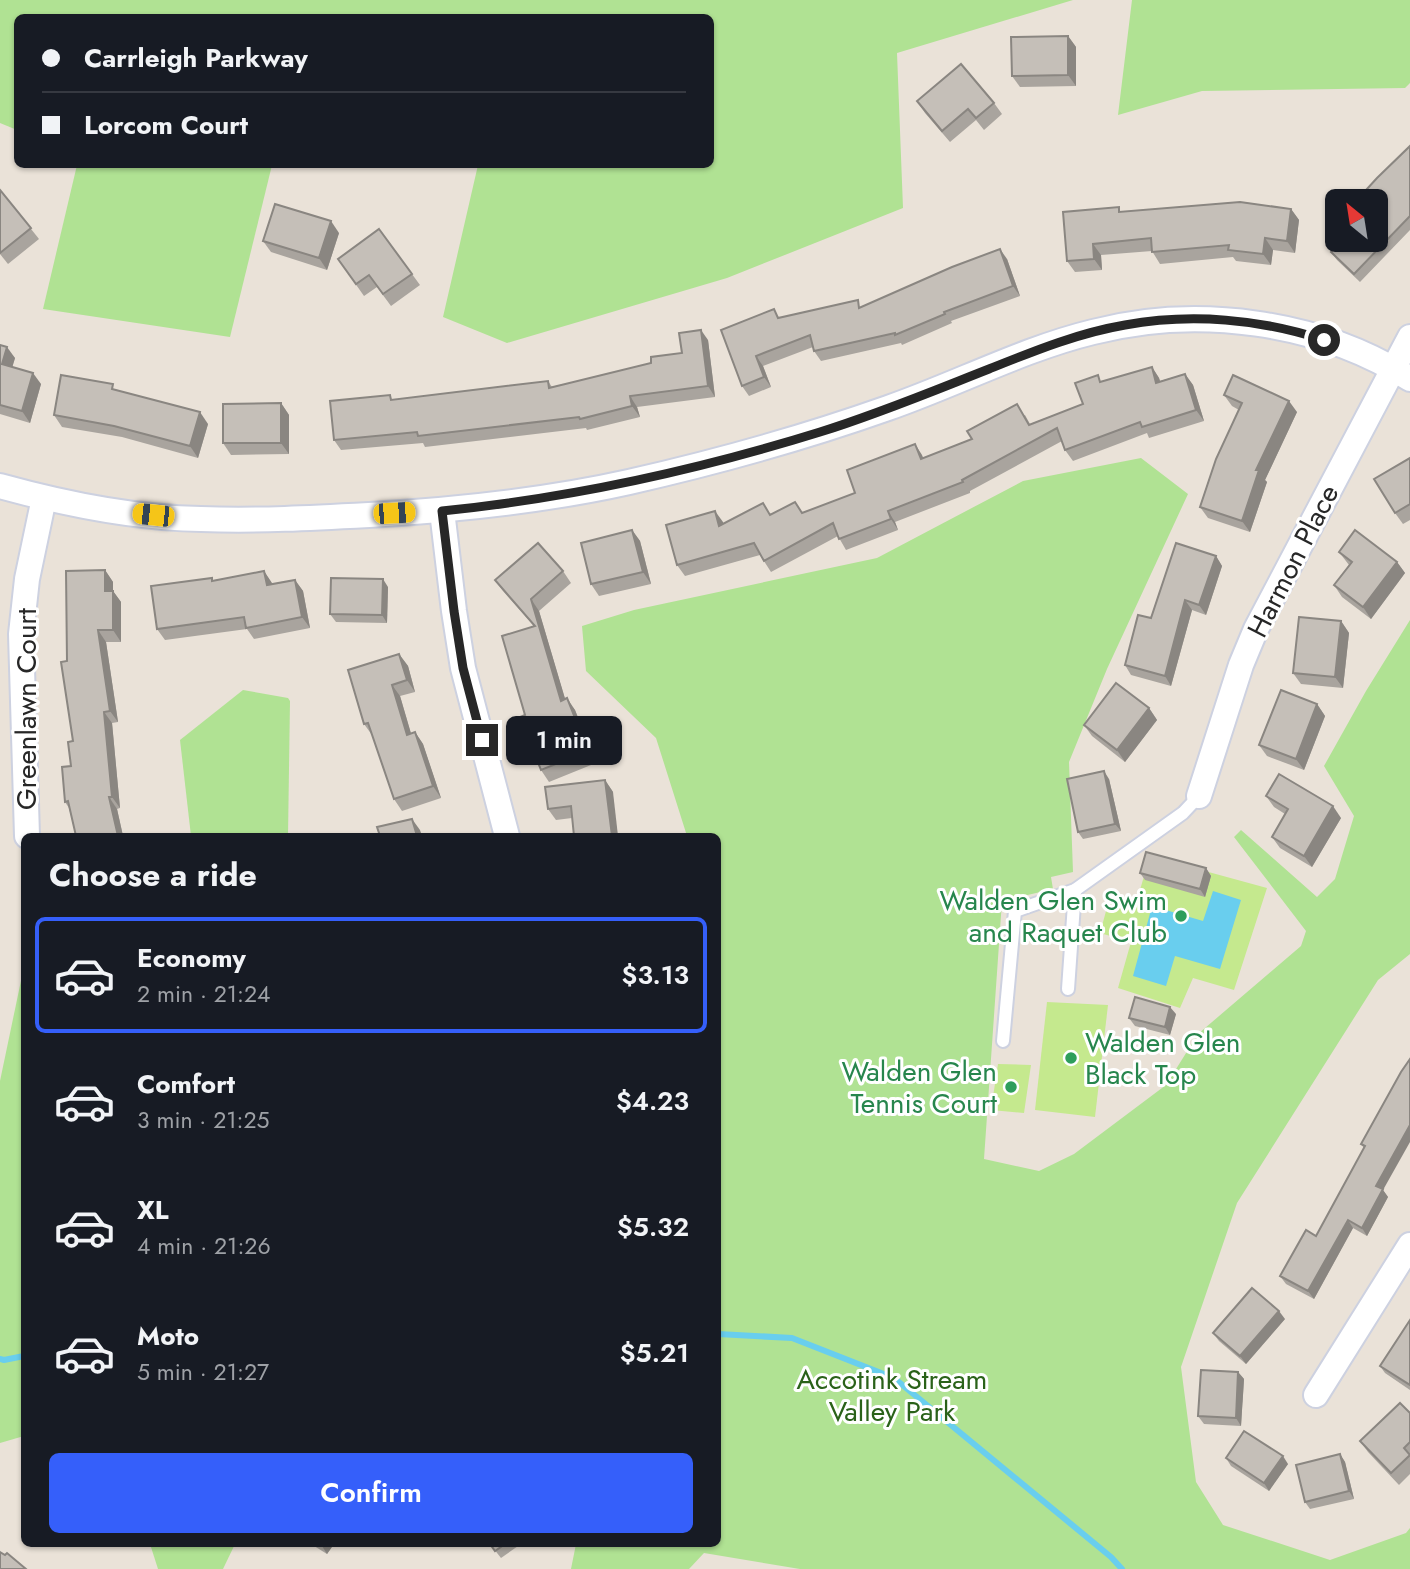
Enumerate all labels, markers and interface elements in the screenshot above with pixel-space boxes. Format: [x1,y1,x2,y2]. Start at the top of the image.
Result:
text: Carrleigh Parkway [84,39,308,77]
text: Lorcom Court [84,106,248,144]
north arrow [1325,189,1388,252]
map controls [1325,189,1388,252]
route start [1308,324,1340,356]
street label: Harmon Place [1237,478,1349,644]
car [373,501,416,525]
car [132,502,175,528]
street label: Greenlawn Court [6,608,47,810]
callout: 1 min [506,716,622,764]
text: 1 min [536,723,592,757]
route end [466,724,498,756]
text: Choose a ride [49,852,257,898]
place label: Walden Glen Swim and Raquet Club [940,880,1167,953]
marker: Walden Glen Swim and Raquet Club [1173,908,1189,924]
text: Economy [137,939,246,977]
icon: car [53,944,116,1007]
text: $3.13 [622,956,689,994]
text: 2 min · 21:24 [137,977,271,1011]
place label: Walden Glen Black Top [1085,1022,1241,1095]
marker: Walden Glen Black Top [1063,1050,1079,1066]
place label: Walden Glen Tennis Court [841,1051,997,1124]
text: Comfort [137,1065,235,1103]
icon: car [53,1070,116,1133]
marker: Walden Glen Tennis Court [1003,1079,1019,1095]
text: $4.23 [616,1082,689,1120]
text: 3 min · 21:25 [137,1103,270,1137]
text: XL [137,1191,169,1229]
icon: car [53,1196,116,1259]
text: $5.32 [617,1208,689,1246]
text: 4 min · 21:26 [137,1229,271,1263]
text: Moto [137,1317,199,1355]
icon: car [53,1322,116,1385]
text: $5.21 [620,1334,689,1372]
text: 5 min · 21:27 [137,1355,269,1389]
park label: Accotink Stream Valley Park [797,1359,987,1432]
button: Confirm [49,1453,693,1533]

